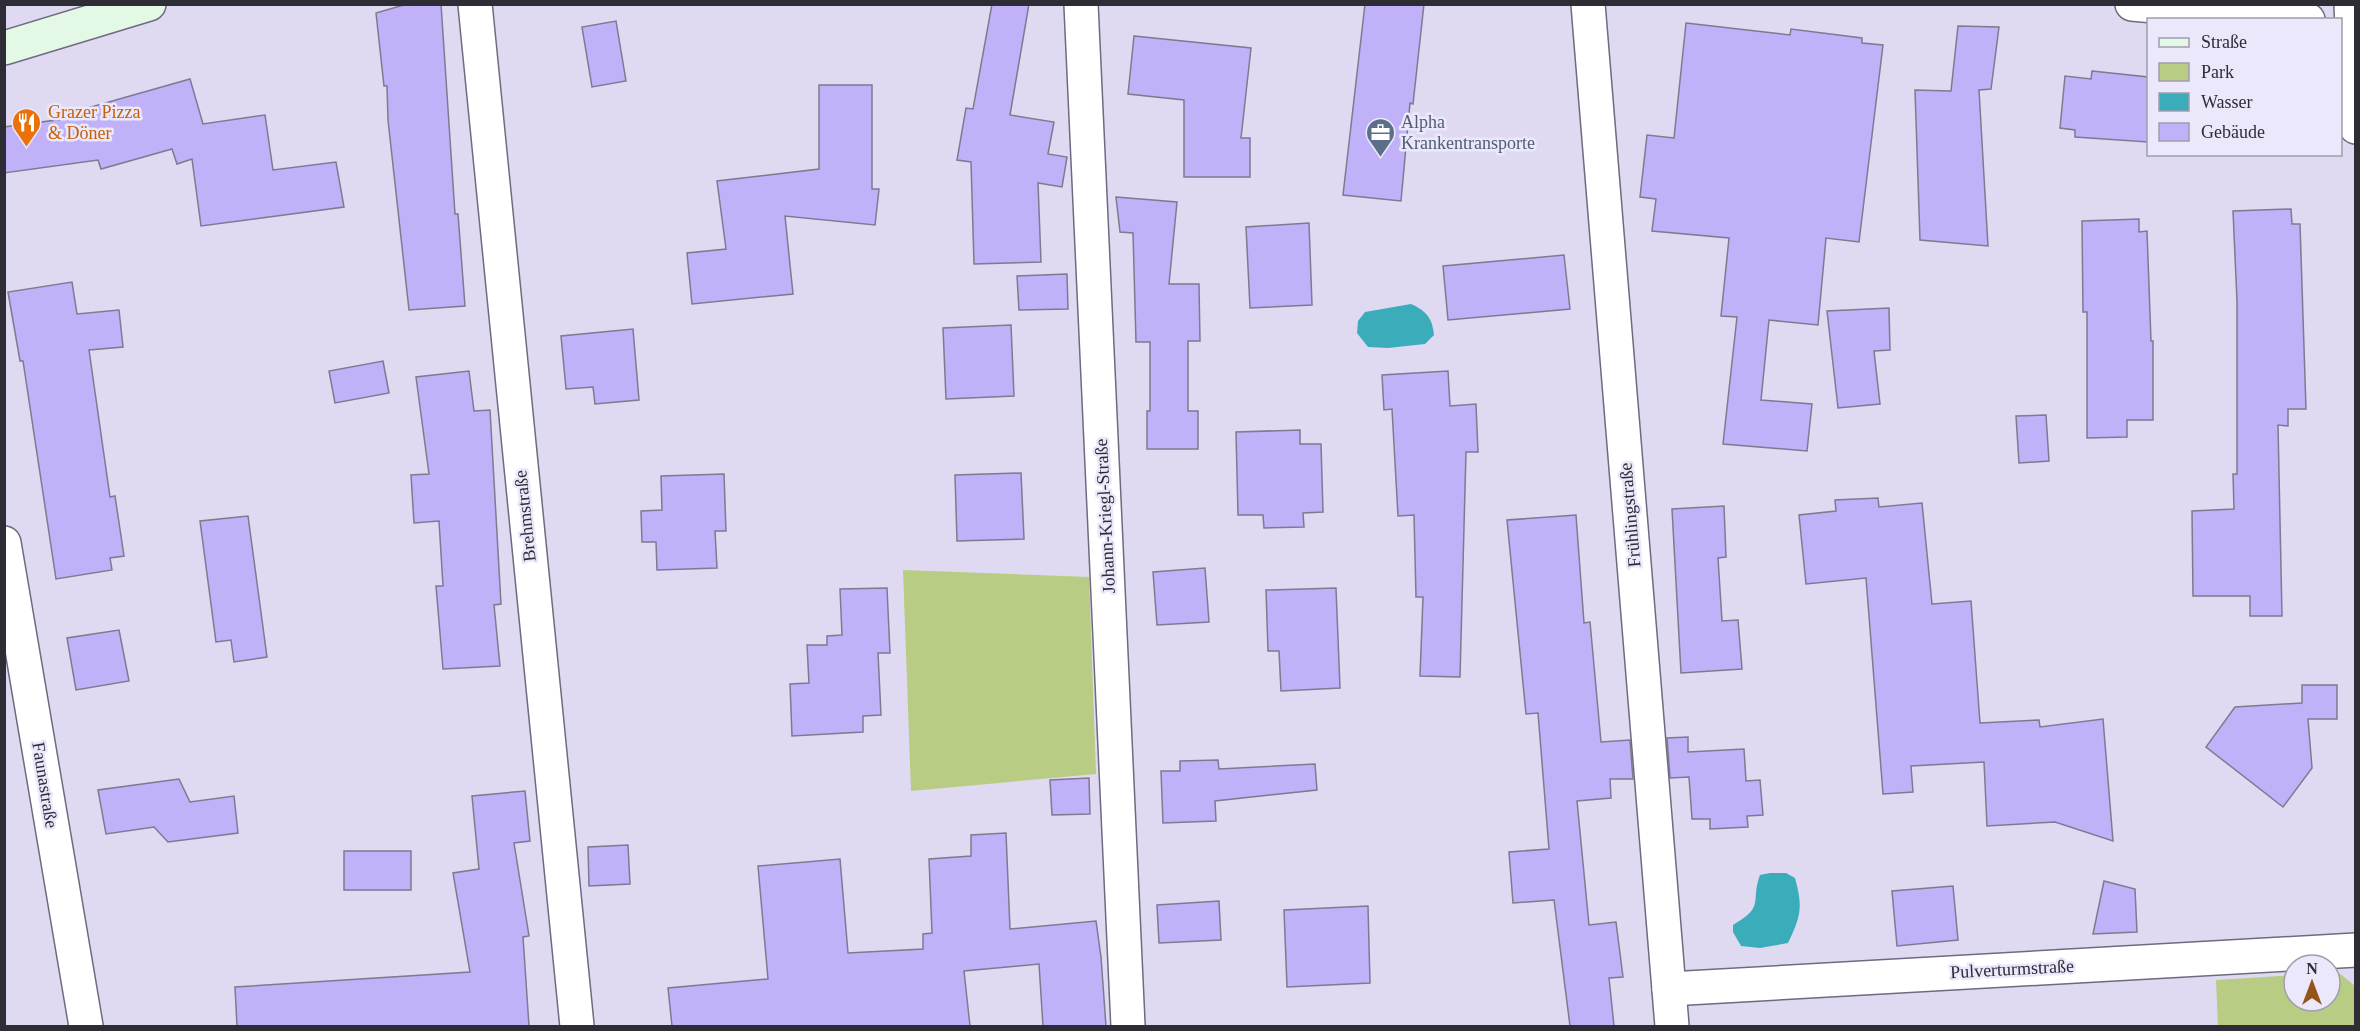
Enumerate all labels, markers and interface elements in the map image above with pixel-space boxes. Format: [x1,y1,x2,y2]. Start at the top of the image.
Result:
legend [2147,18,2342,156]
text: Straße [2201,32,2247,52]
text: Park [2201,62,2234,82]
text: Wasser [2201,92,2253,112]
place label: Grazer Pizza & Döner [48,102,140,143]
restaurant icon: Grazer Pizza & Döner [11,106,43,148]
place label: Alpha Krankentransporte [1401,112,1535,153]
office icon: Alpha Krankentransporte [1364,116,1396,158]
text: Gebäude [2201,122,2265,142]
street label: Johann-Kriegl-Straße [1091,438,1119,594]
street label: Frühlingstraße [1615,462,1645,568]
street label: Brehmstraße [510,469,540,563]
street label: Faunastraße [28,740,62,830]
north arrow [2282,953,2342,1013]
street label: Pulverturmstraße [1950,956,2074,982]
text: N [2306,960,2318,977]

